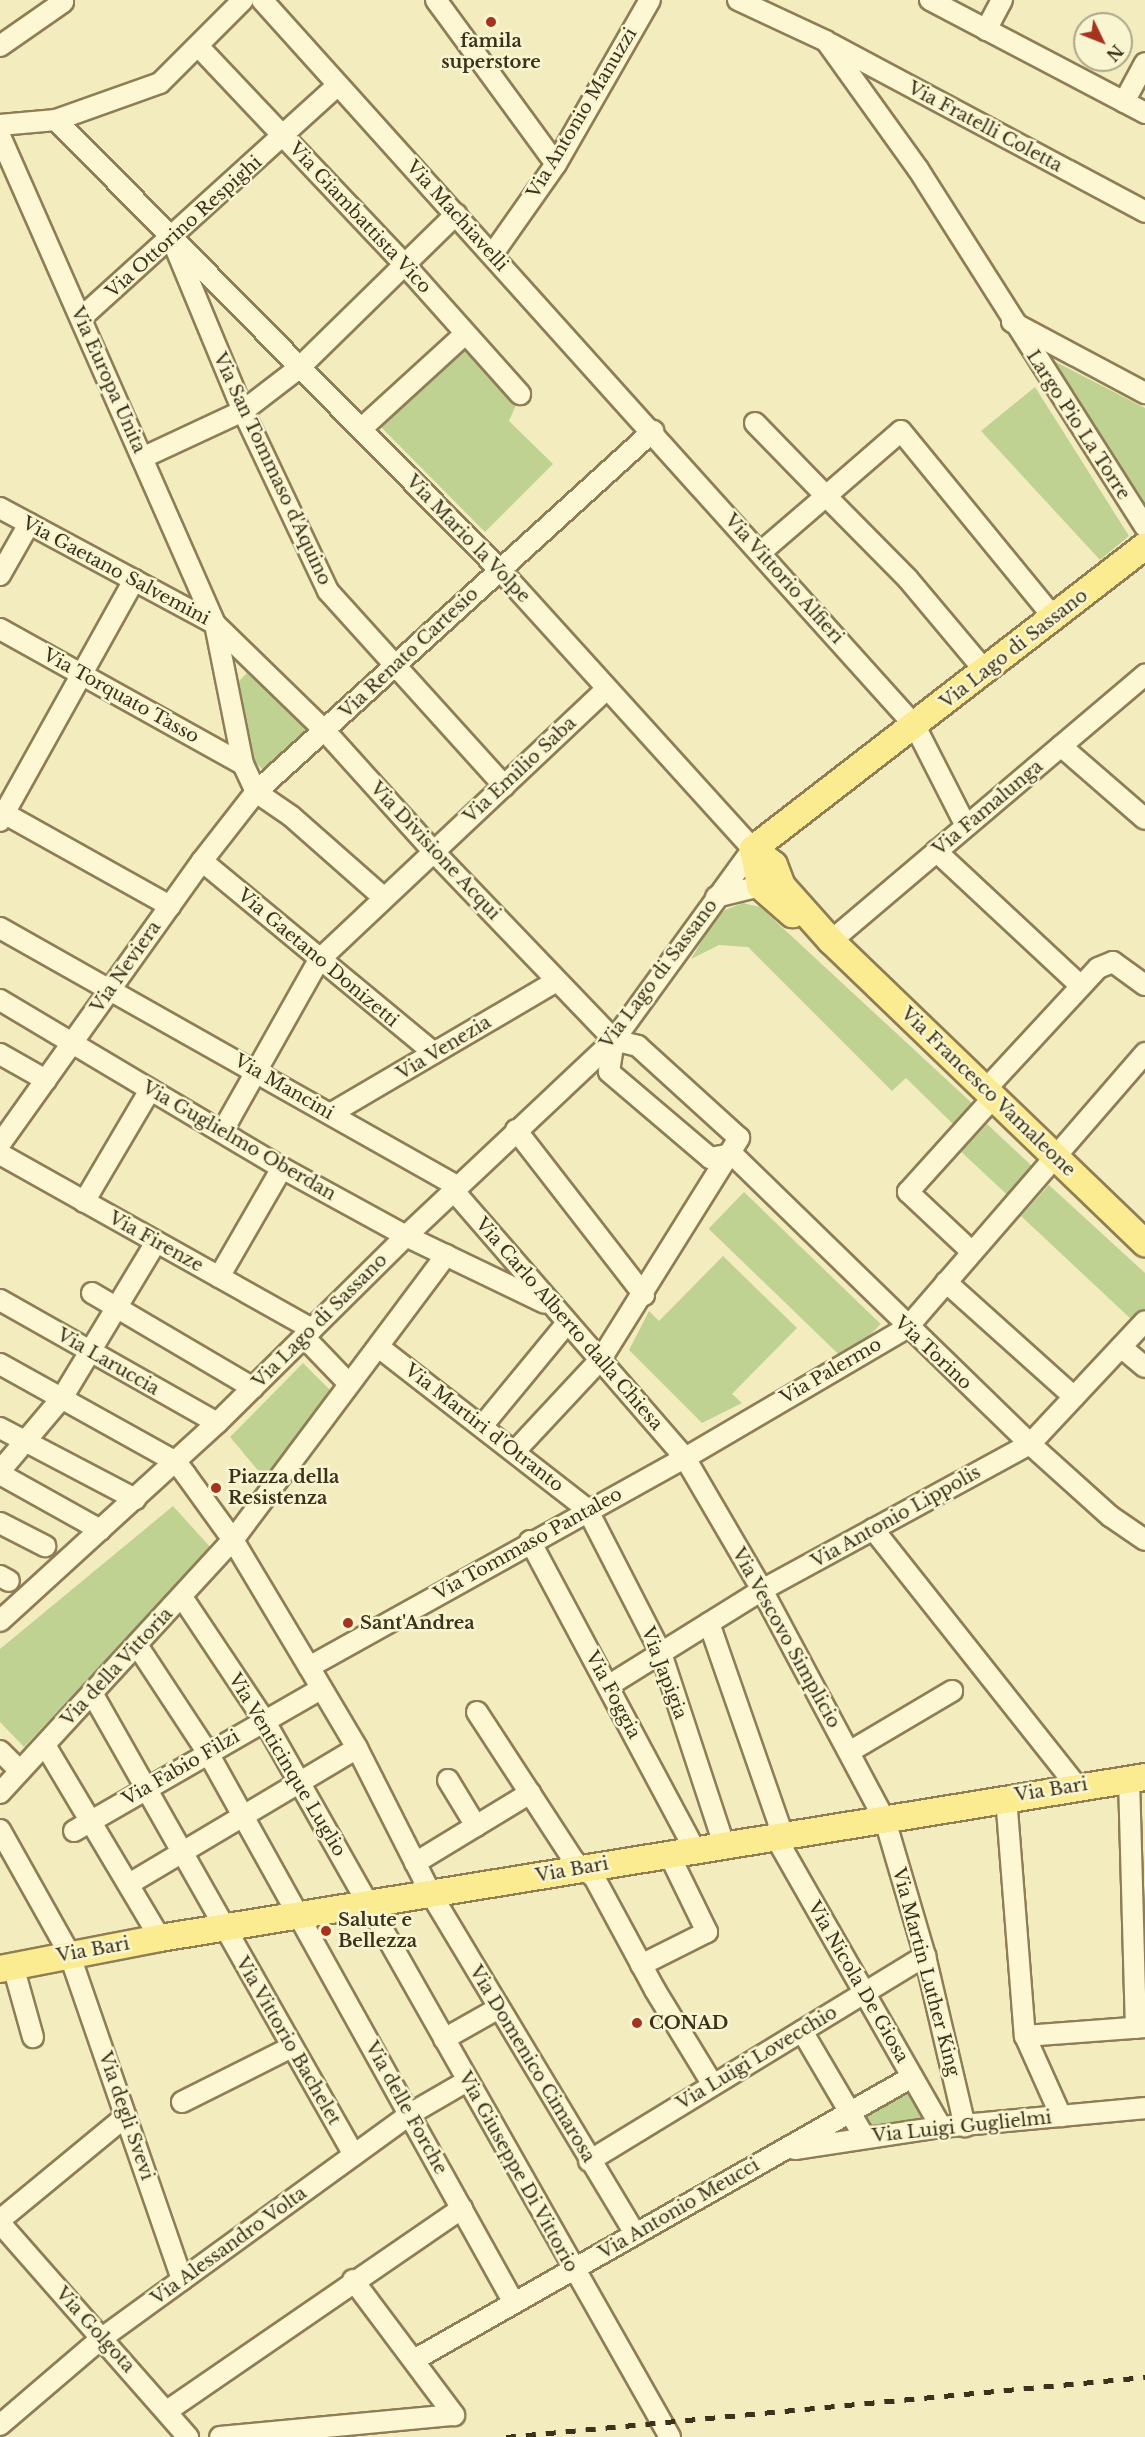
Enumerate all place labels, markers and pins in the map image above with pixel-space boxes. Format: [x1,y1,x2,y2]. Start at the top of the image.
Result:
marker: famila superstore [484,15,498,29]
place label: famila superstore [441,31,541,74]
place label: Piazza della Resistenza [228,1467,339,1510]
marker: Piazza della Resistenza [209,1481,223,1495]
place label: Sant'Andrea [360,1612,475,1634]
marker: Sant'Andrea [341,1616,355,1630]
place label: Salute e Bellezza [338,1910,417,1952]
marker: Salute e Bellezza [319,1924,333,1938]
place label: CONAD [649,2012,728,2034]
marker: CONAD [630,2016,644,2030]

